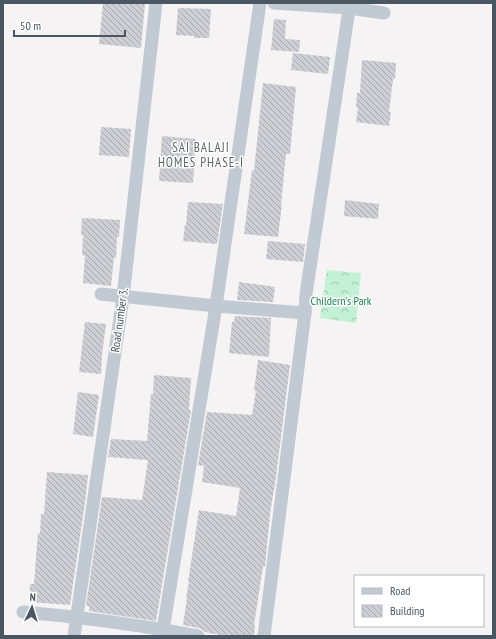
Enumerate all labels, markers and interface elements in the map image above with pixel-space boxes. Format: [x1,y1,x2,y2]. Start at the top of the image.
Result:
scale bar [14,12,125,38]
text: 50 m [20,18,41,33]
district label: SAI BALAJI HOMES PHASE-I [158,139,244,171]
street label: Road number 3. [107,287,131,353]
park label: Childern's Park [311,293,372,308]
legend [354,575,484,627]
text: Road [390,583,410,598]
north arrow [12,587,52,627]
text: N [29,590,36,604]
text: Building [390,603,425,618]

